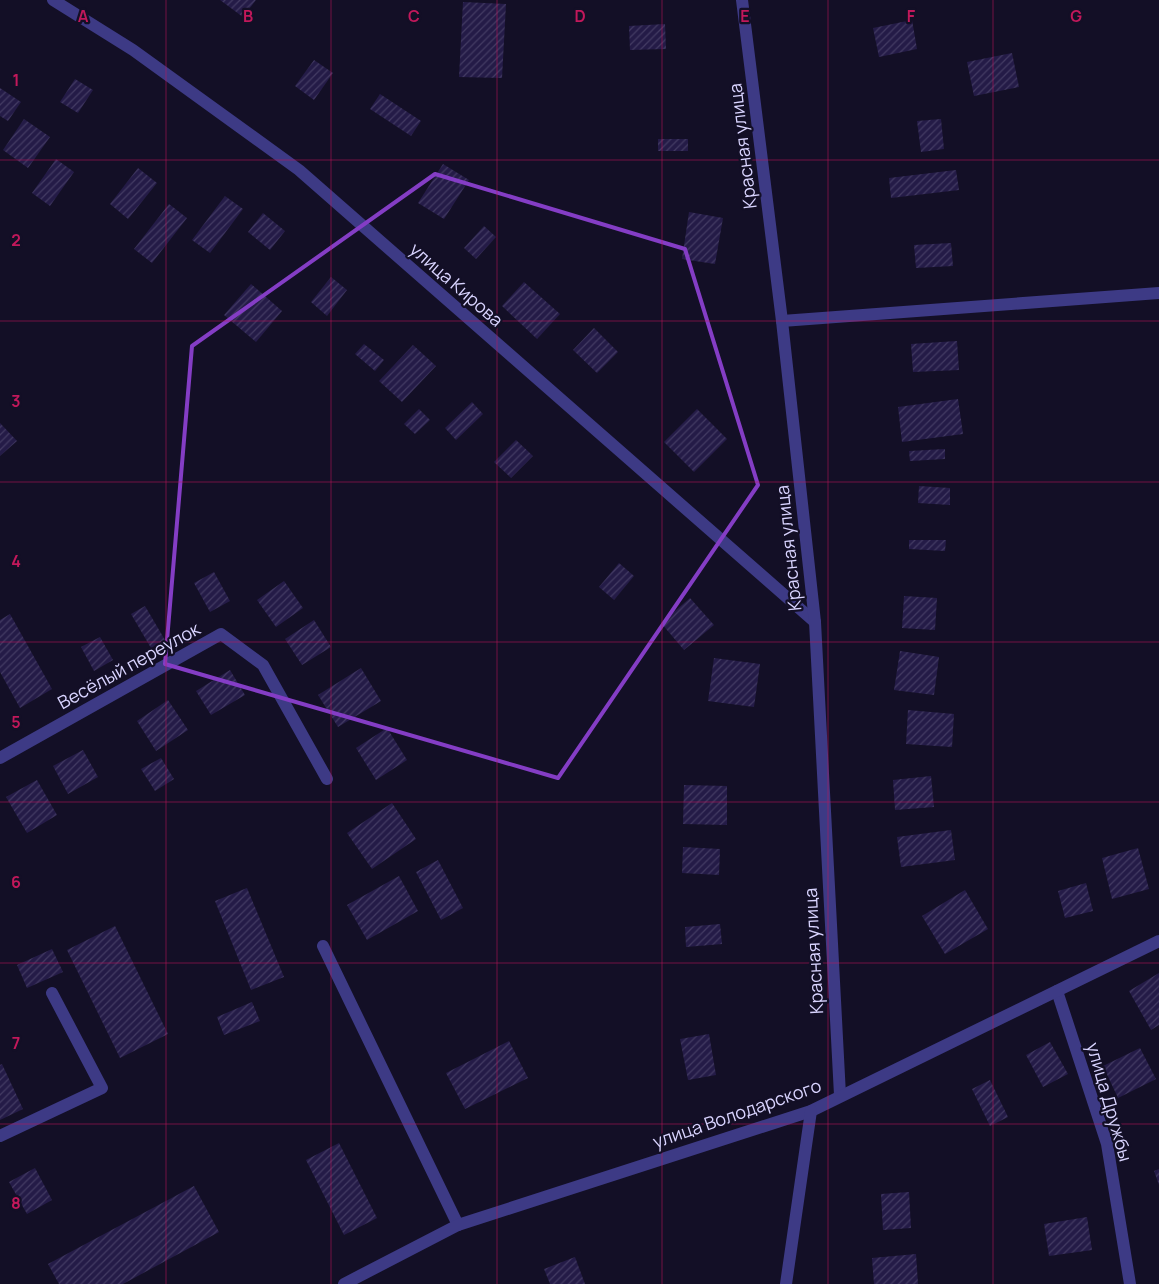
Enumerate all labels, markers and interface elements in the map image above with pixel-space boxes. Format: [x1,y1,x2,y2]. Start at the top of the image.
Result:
text: A [78,5,89,27]
text: B [243,5,253,27]
text: C [408,5,420,27]
text: D [574,5,586,27]
text: E [740,5,750,27]
text: F [907,5,916,27]
text: G [1070,5,1082,27]
text: 1 [12,69,20,91]
street label: Красная улица [722,82,762,210]
text: 2 [11,229,21,251]
street label: улица Кирова [405,237,508,331]
text: 3 [11,390,21,412]
street label: Красная улица [769,484,807,612]
text: 4 [11,550,21,572]
street label: Весёлый переулок [53,616,205,714]
text: 5 [11,711,21,733]
text: 6 [11,871,21,893]
street label: Красная улица [798,887,828,1015]
text: 7 [12,1032,20,1054]
street label: улица Дружбы [1082,1039,1138,1164]
street label: улица Володарского [649,1073,824,1153]
text: 8 [11,1192,21,1214]

